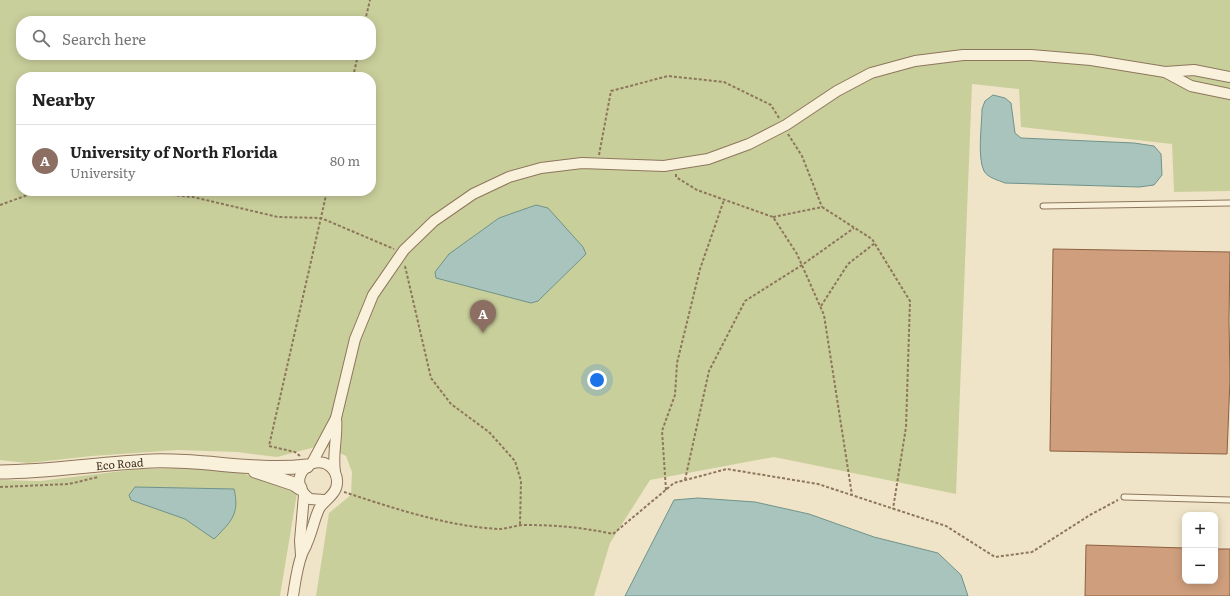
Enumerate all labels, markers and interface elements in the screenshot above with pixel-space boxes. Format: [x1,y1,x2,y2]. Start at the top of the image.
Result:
search box [16,16,376,60]
icon: search [30,27,52,49]
text: Search here [62,27,146,50]
text: Nearby [32,86,95,111]
text: University of North Florida [70,140,278,163]
text: A [40,151,50,170]
text: 80 m [330,151,360,170]
text: University [70,163,135,182]
pin: A [470,300,496,333]
your location [587,370,607,390]
street label: Eco Road [95,453,144,473]
map controls [1182,512,1218,584]
button: + [1182,512,1218,548]
button: − [1182,548,1218,584]

